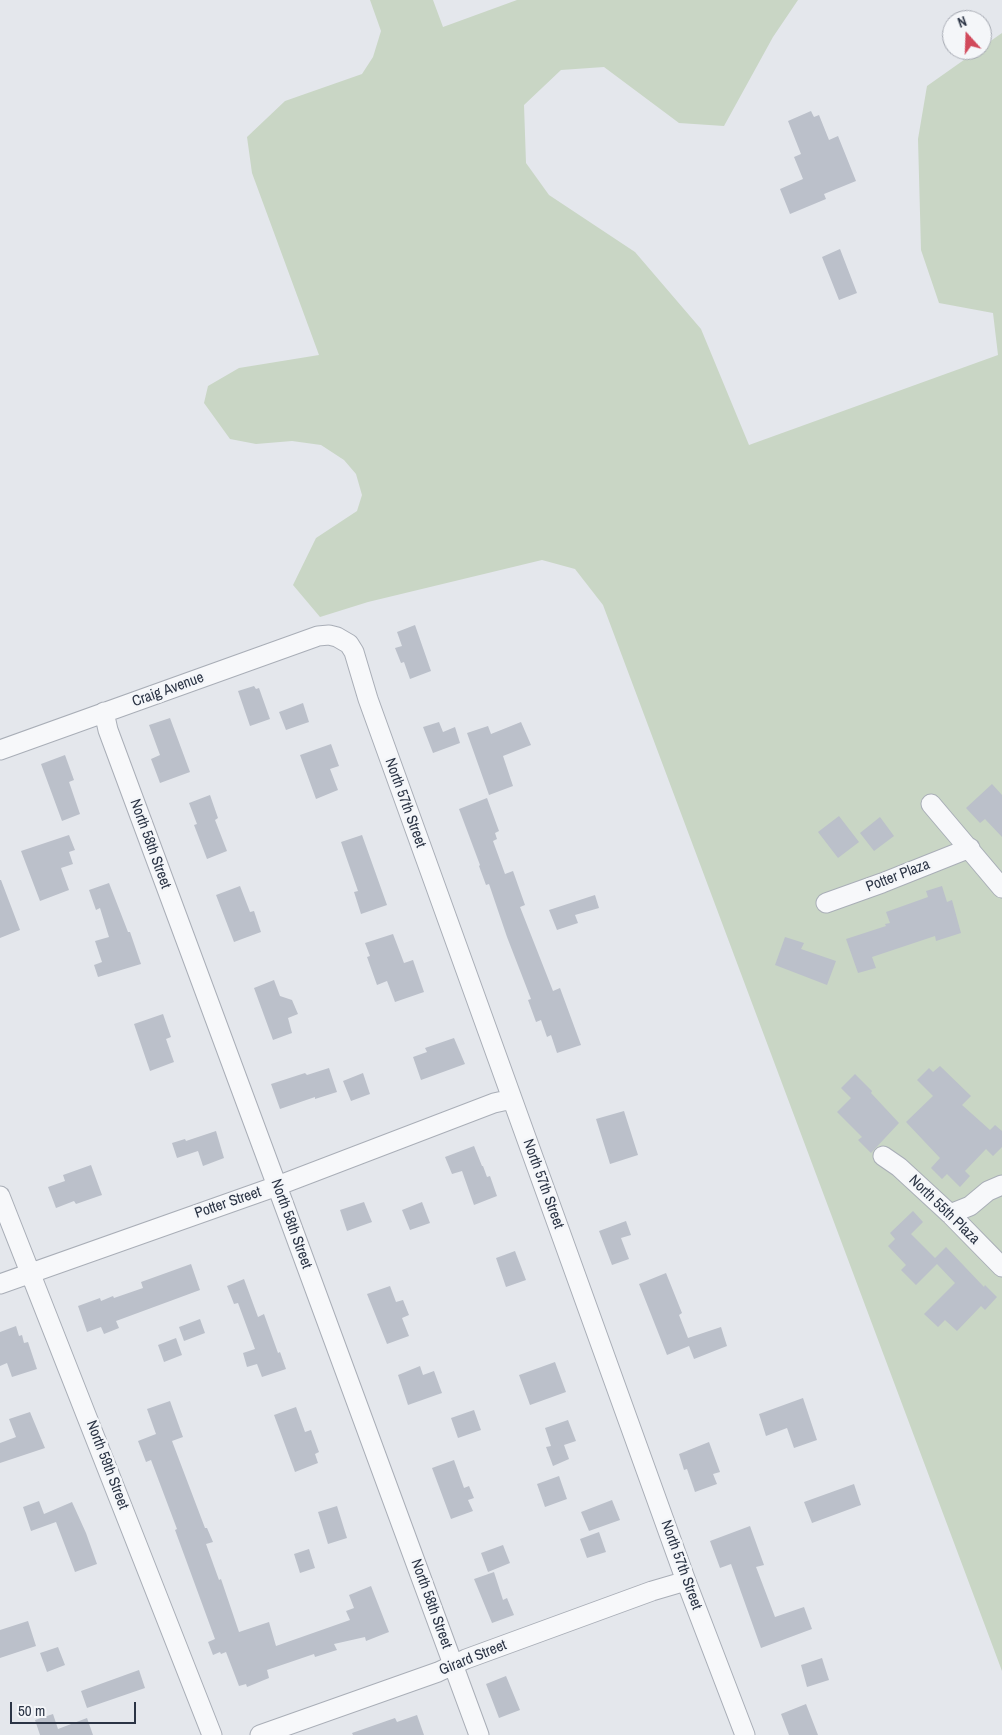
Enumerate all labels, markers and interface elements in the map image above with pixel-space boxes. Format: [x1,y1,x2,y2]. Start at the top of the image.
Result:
north arrow [942,10,992,60]
text: N [955,12,969,32]
street label: Craig Avenue [130,669,206,711]
street label: North 57th Street [381,756,429,850]
street label: North 58th Street [126,797,174,891]
street label: Potter Plaza [863,856,933,896]
street label: North 57th Street [519,1137,567,1231]
street label: North 55th Plaza [905,1172,983,1248]
street label: North 58th Street [267,1177,315,1271]
street label: Potter Street [192,1183,264,1223]
street label: North 59th Street [82,1418,132,1512]
street label: North 57th Street [657,1518,705,1612]
street label: North 58th Street [407,1557,455,1651]
street label: Girard Street [437,1636,509,1680]
scale bar [12,1692,139,1724]
text: 50 m [18,1700,45,1721]

